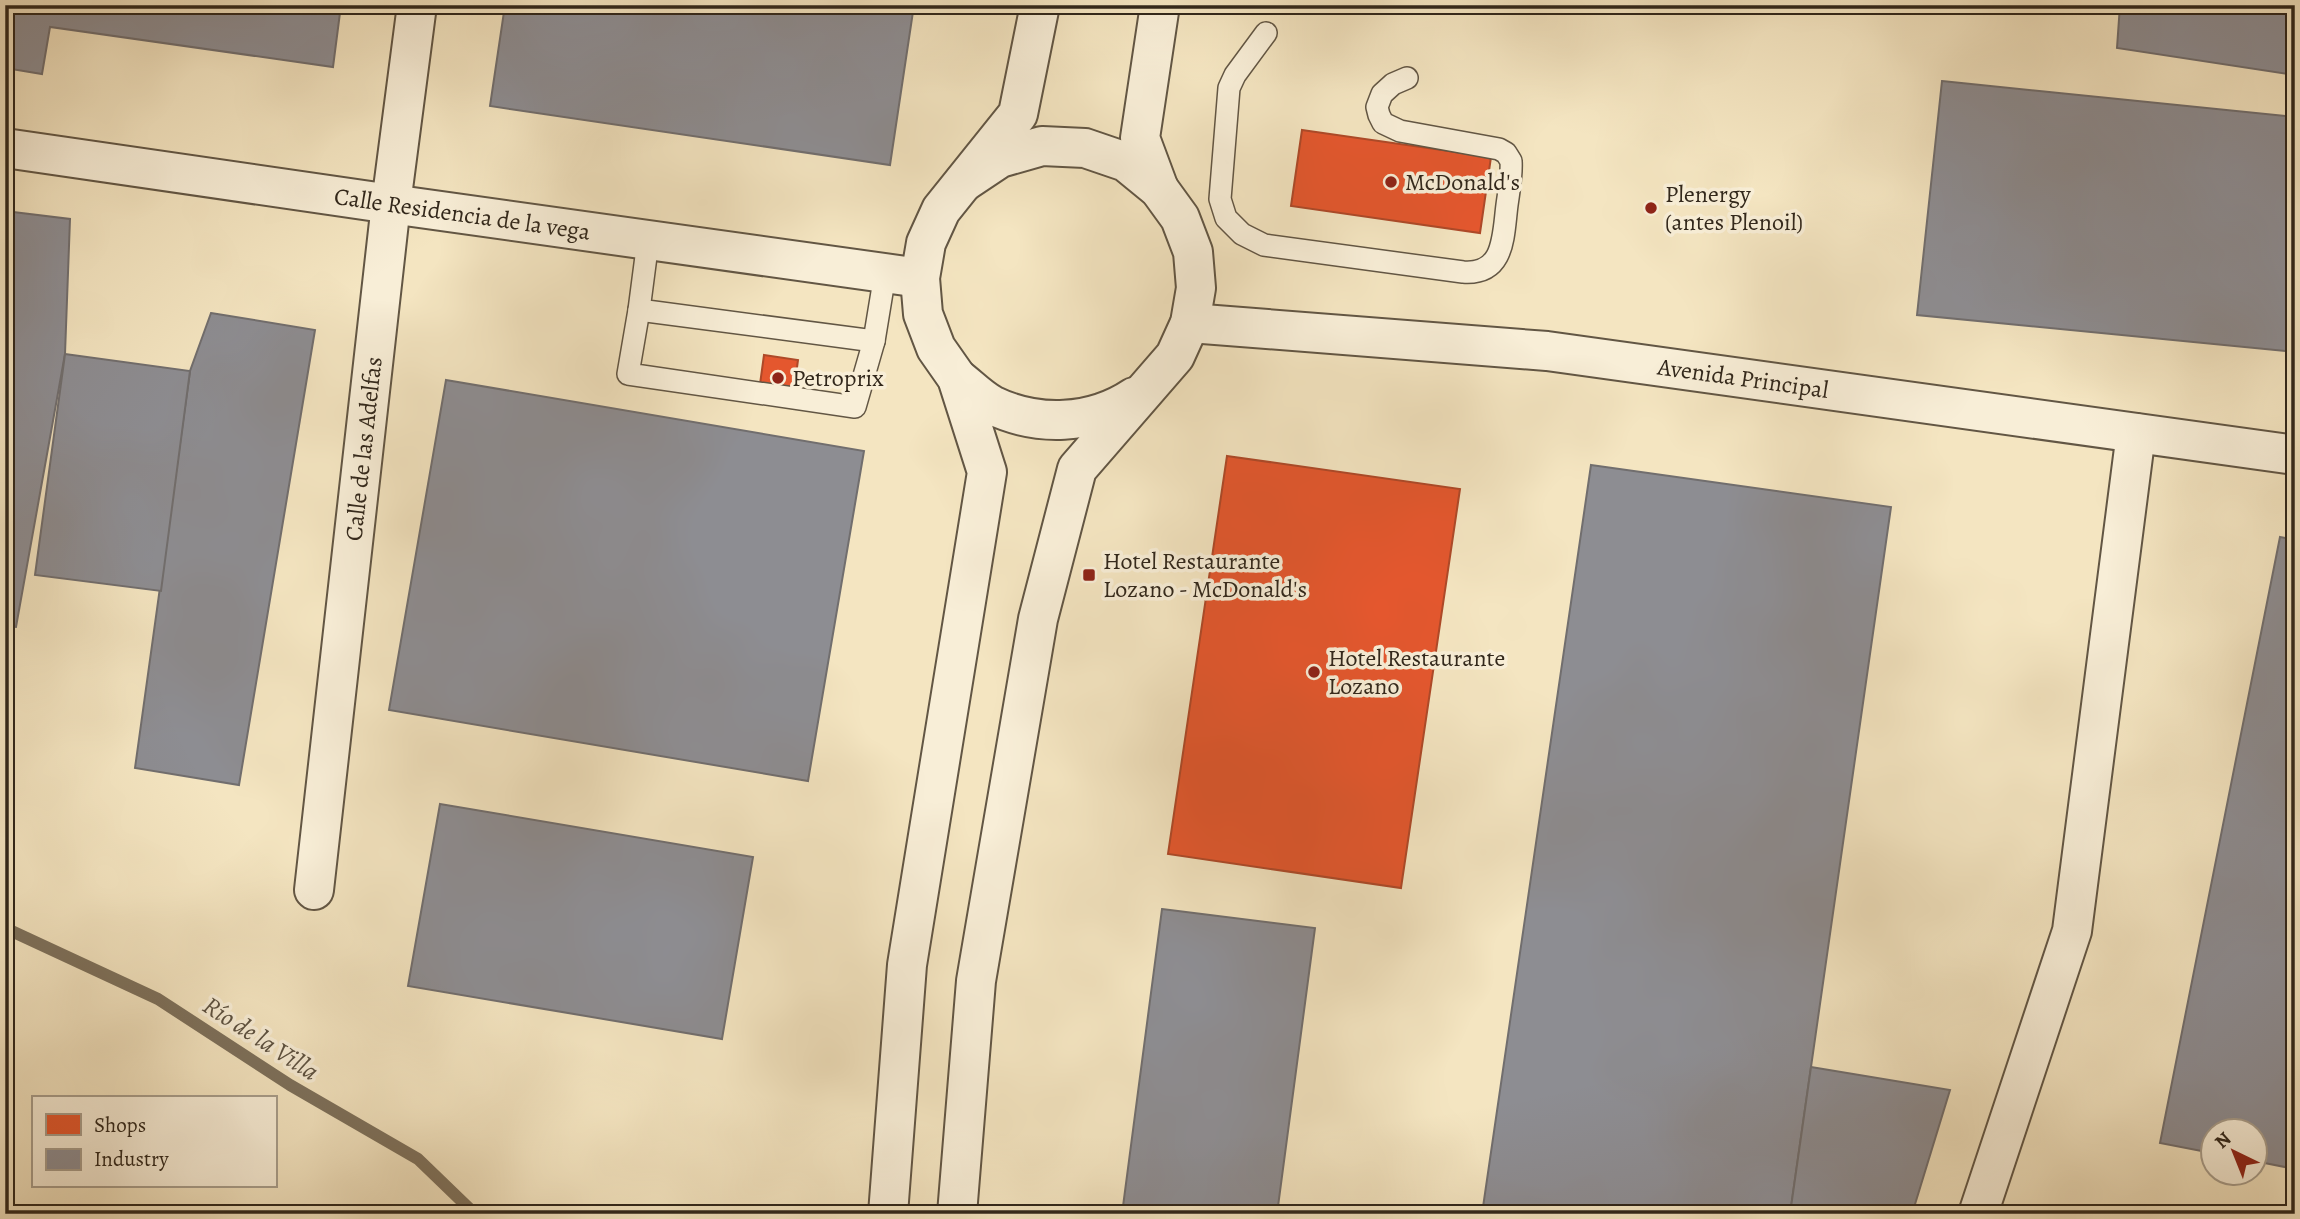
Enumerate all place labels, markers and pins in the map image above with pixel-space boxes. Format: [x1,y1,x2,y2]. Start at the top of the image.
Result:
place label: McDonald's [1405,166,1520,198]
marker: McDonald's [1383,174,1399,190]
place label: Plenergy (antes Plenoil) [1665,178,1803,238]
marker: Plenergy (antes Plenoil) [1643,200,1659,216]
place label: Petroprix [792,362,884,394]
marker: Petroprix [770,370,786,386]
place label: Hotel Restaurante Lozano - McDonald's [1103,545,1307,605]
marker: Hotel Restaurante Lozano - McDonald's [1081,567,1097,583]
place label: Hotel Restaurante Lozano [1328,642,1505,702]
marker: Hotel Restaurante Lozano [1306,664,1322,680]

